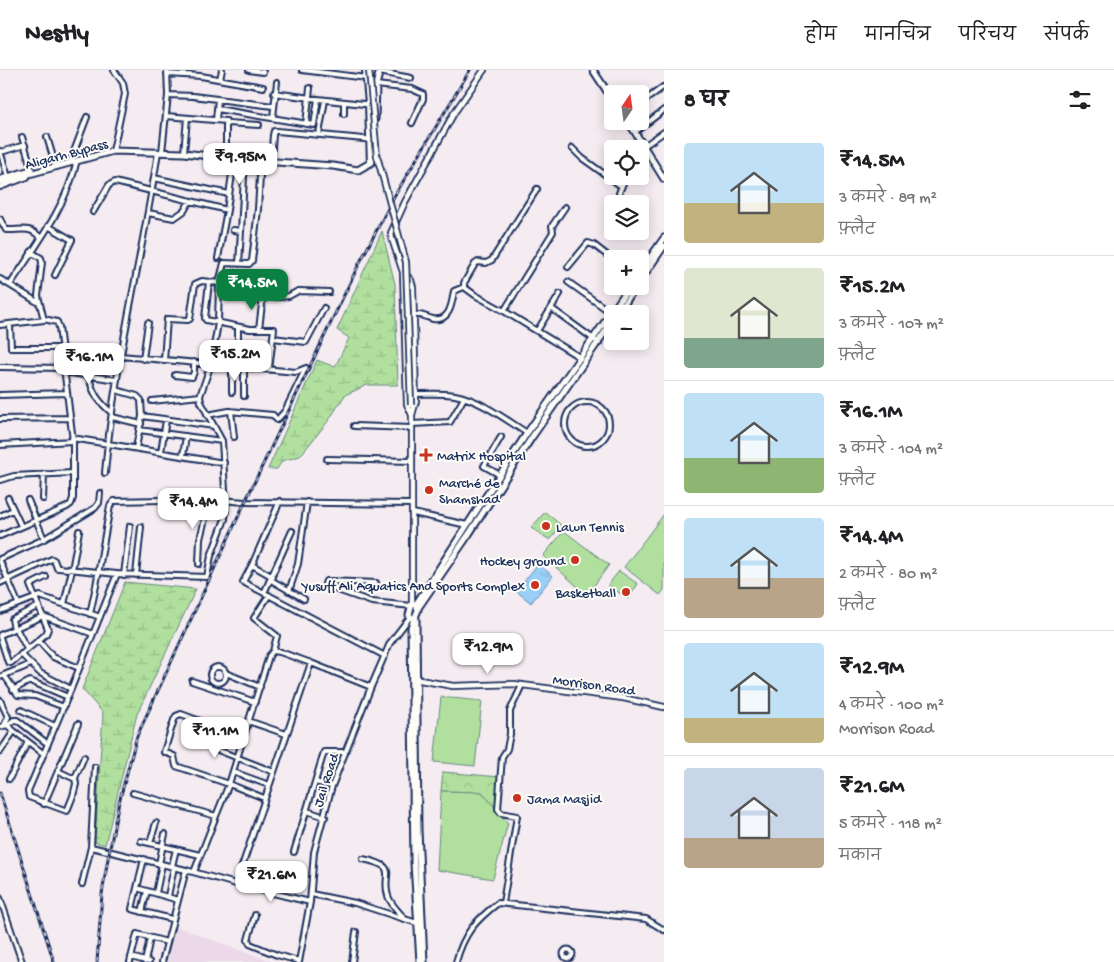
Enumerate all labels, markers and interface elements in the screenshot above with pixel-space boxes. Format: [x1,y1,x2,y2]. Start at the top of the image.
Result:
text: Nestly [25,20,89,49]
text: होम [805,26,837,47]
text: मानचित्र [865,26,931,47]
text: परिचय [959,26,1016,47]
text: संपर्क [1044,26,1089,47]
north arrow [604,85,649,130]
map controls [604,85,649,350]
icon: filters [1066,86,1094,114]
text: 8 घर [684,90,728,115]
street label: Aligarh Bypass [23,136,111,175]
button: locate [604,140,649,185]
pin: ₹9.95M [199,142,281,185]
text: ₹9.95M [214,149,266,168]
text: ₹14.5M [839,150,904,175]
icon: home [724,163,784,223]
text: 3 कमरे · 89 m² [839,190,937,209]
button: layers [604,195,649,240]
text: फ़्लैट [839,222,875,241]
button: + [604,250,649,295]
pin: ₹14.5M [211,268,293,311]
text: ₹14.5M [227,275,277,294]
text: ₹15.2M [839,276,904,301]
icon: home [724,288,784,348]
button: − [604,305,649,350]
text: 3 कमरे · 107 m² [839,316,944,335]
pin: ₹15.2M [194,340,276,382]
pin: ₹16.1M [48,342,130,385]
text: ₹15.2M [210,346,260,365]
text: फ़्लैट [839,348,875,367]
text: ₹16.1M [65,349,113,368]
text: ₹16.1M [839,401,902,426]
icon: home [724,413,784,473]
text: 3 कमरे · 104 m² [839,441,943,460]
marker: Matrix Hospital [419,448,433,462]
place label: Matrix Hospital [437,449,526,466]
text: फ़्लैट [839,473,875,492]
place label: Marché de Shamshad [439,476,501,509]
marker: Marché de Shamshad [423,484,435,496]
pin: ₹14.4M [152,488,234,530]
text: ₹14.4M [169,494,217,513]
marker: Lawn Tennis [540,520,552,532]
place label: Lawn Tennis [556,520,625,537]
text: ₹14.4M [839,526,903,551]
icon: home [724,538,784,598]
place label: Hockey ground [480,554,567,571]
marker: Hockey ground [569,554,581,566]
text: 2 कमरे · 80 m² [839,566,937,585]
place label: Yusuff Ali Aquatics And Sports Complex [300,579,526,596]
marker: Yusuff Ali Aquatics And Sports Complex [529,579,541,591]
place label: Basketball [554,586,616,603]
marker: Basketball [620,586,632,598]
text: फ़्लैट [839,598,875,617]
pin: ₹12.9M [447,632,529,675]
text: ₹12.9M [463,639,513,658]
text: ₹12.9M [839,657,904,682]
icon: home [724,663,784,723]
street label: Morrison Road [551,672,638,701]
text: 4 कमरे · 100 m² [839,697,944,716]
pin: ₹11.1M [174,716,256,759]
text: Morrison Road [839,721,934,740]
text: ₹11.1M [192,723,238,742]
street label: Jail Road [311,750,345,810]
text: ₹21.6M [839,776,904,801]
icon: home [724,788,784,848]
marker: Jama Masjid [511,792,523,804]
place label: Jama Masjid [527,792,603,809]
text: 5 कमरे · 118 m² [839,816,942,835]
text: मकान [839,848,881,867]
pin: ₹21.6M [230,860,312,903]
text: ₹21.6M [246,867,296,886]

